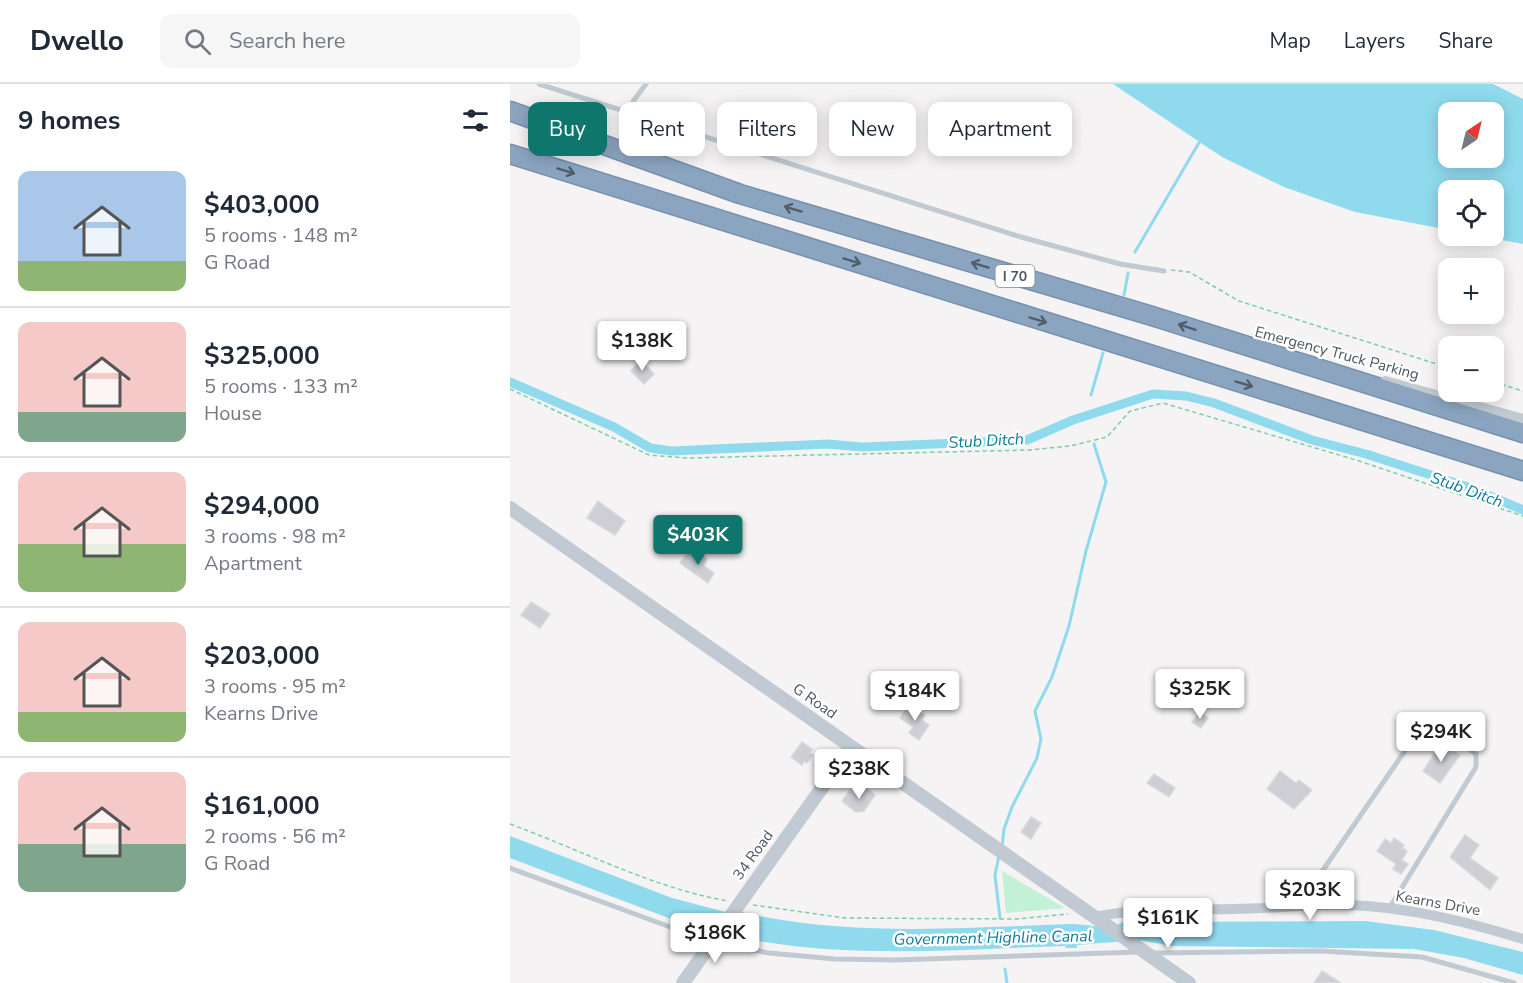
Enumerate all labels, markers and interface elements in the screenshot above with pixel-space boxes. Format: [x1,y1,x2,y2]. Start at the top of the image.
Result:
search box [160,14,580,68]
text: Dwello [30,22,124,60]
icon: search [181,25,214,58]
text: Search here [229,26,346,56]
text: Map [1269,27,1311,55]
text: Layers [1344,27,1405,55]
text: Share [1438,27,1493,55]
chip: Buy [528,102,607,156]
chip: Rent [619,102,705,156]
chip: Filters [717,102,817,156]
chip: New [829,102,916,156]
chip: Apartment [928,102,1072,156]
north arrow [1438,102,1504,168]
map controls [1438,102,1504,402]
text: 9 homes [18,103,120,138]
icon: filters [459,104,492,137]
one-way arrow [556,167,575,178]
button: locate [1438,180,1504,246]
text: $403,000 [204,187,320,222]
icon: home [66,195,138,267]
one-way arrow [784,203,803,214]
text: 5 rooms · 148 m² [204,222,358,249]
text: G Road [204,249,270,276]
one-way arrow [842,256,861,267]
button: + [1438,258,1504,324]
one-way arrow [971,259,990,270]
road number: I 70 [996,265,1034,287]
one-way arrow [1028,315,1047,326]
pin: $138K [600,321,684,372]
one-way arrow [1178,321,1197,332]
street label: Emergency Truck Parking [1253,321,1421,385]
text: $138K [611,327,673,354]
button: − [1438,336,1504,402]
text: $325,000 [204,338,320,373]
icon: home [66,346,138,418]
text: 5 rooms · 133 m² [204,373,358,400]
one-way arrow [1234,379,1253,390]
text: House [204,400,262,427]
water label: Stub Ditch [948,428,1024,454]
water label: Stub Ditch [1427,467,1506,513]
text: $294,000 [204,488,320,523]
icon: home [66,496,138,568]
pin: $403K [656,515,740,566]
text: $403K [667,521,729,548]
text: 3 rooms · 98 m² [204,523,346,550]
text: Apartment [204,550,302,577]
text: $203,000 [204,638,320,673]
icon: home [66,646,138,718]
pin: $325K [1158,669,1242,720]
pin: $184K [873,671,957,722]
text: 3 rooms · 95 m² [204,673,346,700]
text: $325K [1169,675,1231,702]
text: $184K [884,677,946,704]
street label: G Road [789,679,841,723]
text: Kearns Drive [204,700,318,727]
pin: $294K [1399,712,1483,763]
text: $294K [1410,718,1472,745]
pin: $238K [817,749,901,800]
text: $238K [828,755,890,782]
text: $161,000 [204,788,320,823]
icon: home [66,796,138,868]
text: 2 rooms · 56 m² [204,823,346,850]
street label: 34 Road [728,826,778,884]
text: G Road [204,850,270,877]
pin: $203K [1268,870,1352,921]
text: $203K [1279,876,1341,903]
street label: Kearns Drive [1394,886,1482,920]
pin: $161K [1126,898,1210,949]
text: $161K [1137,904,1199,931]
pin: $186K [673,913,757,964]
text: $186K [684,919,746,946]
water label: Government Highline Canal [894,925,1093,951]

